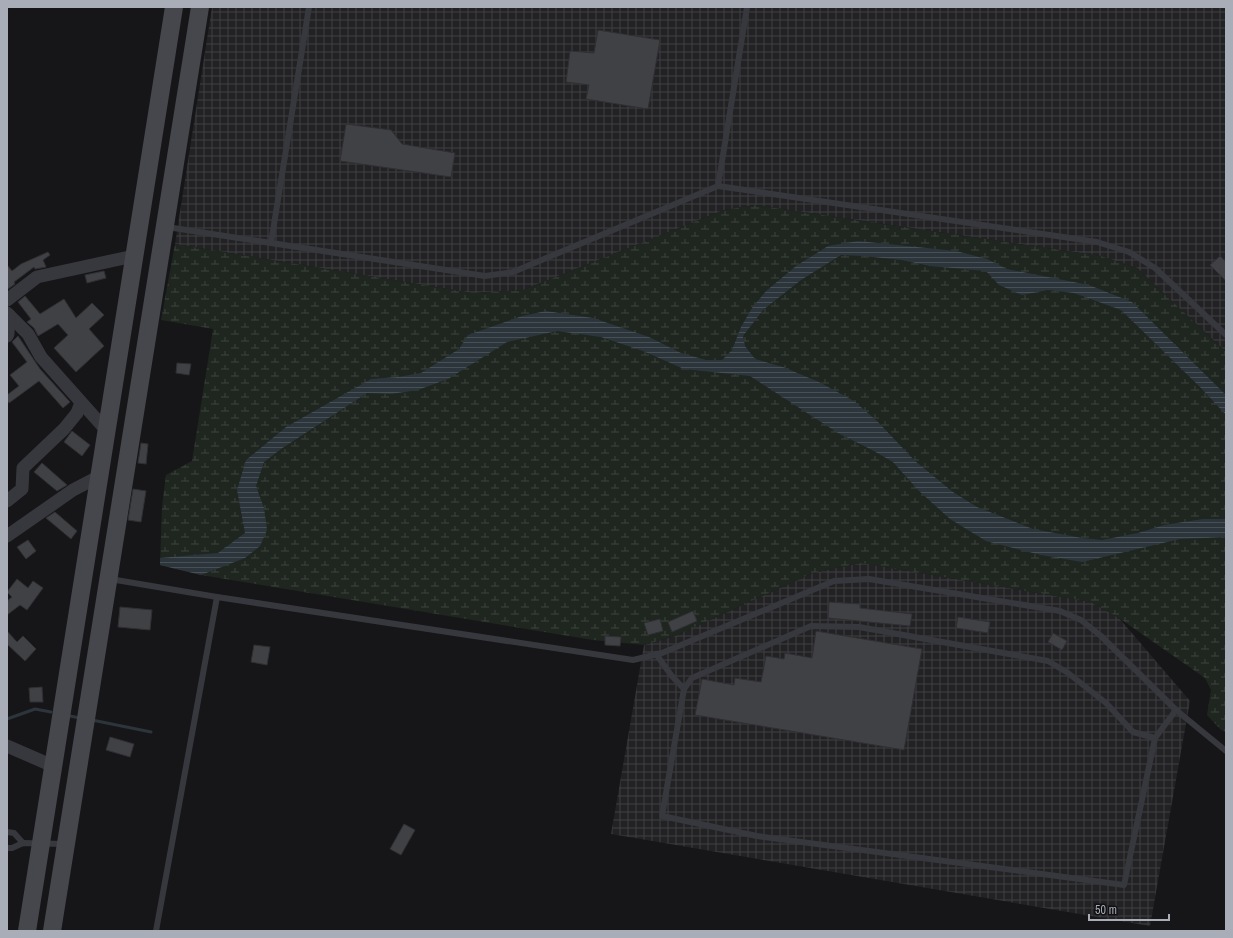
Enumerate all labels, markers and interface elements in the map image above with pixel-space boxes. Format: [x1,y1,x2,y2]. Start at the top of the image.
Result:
scale bar [1089,896,1169,922]
text: 50 m [1095,902,1117,918]

